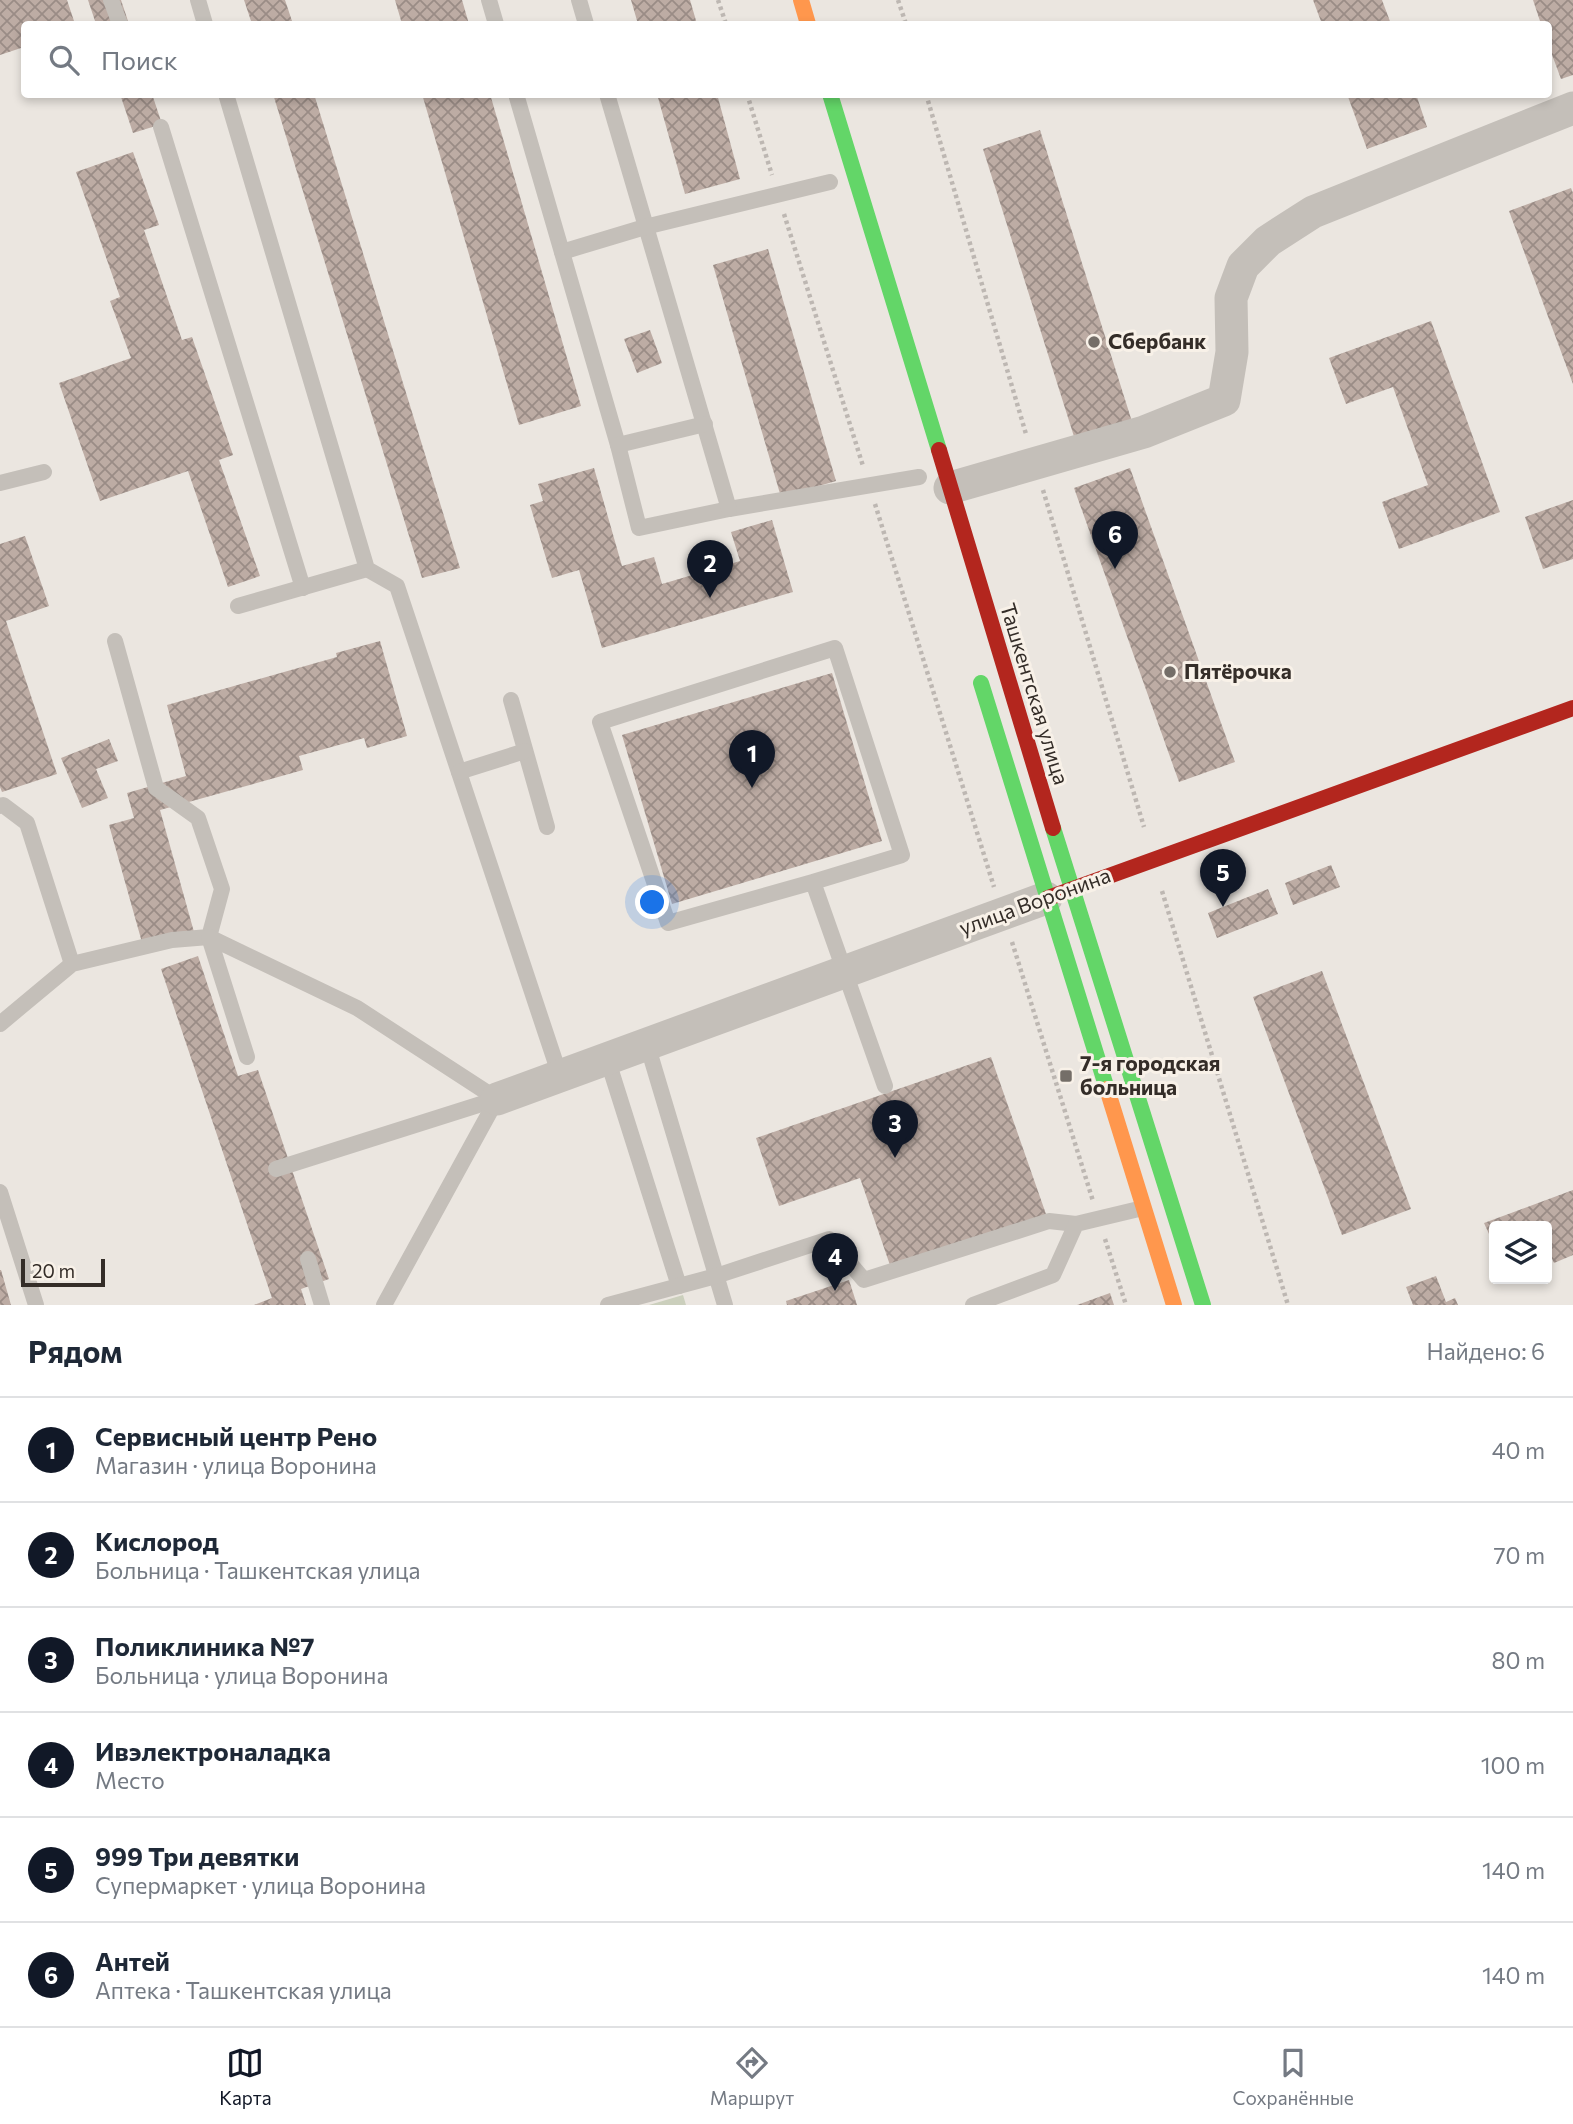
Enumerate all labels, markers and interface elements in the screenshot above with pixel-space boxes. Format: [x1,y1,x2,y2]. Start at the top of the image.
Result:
search box [21,21,1552,98]
icon: search [45,41,83,79]
text: Поиск [101,44,178,75]
place label: Сбербанк [1108,328,1206,353]
marker: Сбербанк [1086,334,1102,350]
pin: 6 [1092,511,1138,569]
pin: 2 [687,540,733,598]
street label: Ташкентская улица [996,600,1075,787]
place label: Пятёрочка [1184,658,1292,683]
marker: Пятёрочка [1162,664,1178,680]
pin: 1 [729,730,775,788]
pin: 5 [1200,849,1246,907]
street label: улица Воронина [955,862,1114,940]
your location [635,885,669,919]
place label: 7-я городская больница [1080,1050,1220,1099]
marker: 7-я городская больница [1058,1068,1074,1084]
pin: 3 [872,1100,918,1158]
map controls [1489,1221,1552,1284]
button: layers [1489,1221,1552,1284]
pin: 4 [812,1233,858,1291]
scale bar [21,1256,105,1288]
text: 20 m [32,1259,75,1282]
text: Рядом [28,1332,122,1369]
text: Найдено: 6 [1426,1337,1545,1365]
text: Сервисный центр Рено [95,1420,377,1451]
text: 1 [46,1436,56,1464]
text: 40 m [1492,1436,1545,1464]
text: Магазин · улица Воронина [95,1451,377,1479]
text: Кислород [95,1525,219,1556]
text: 2 [44,1541,58,1569]
text: 70 m [1493,1541,1545,1569]
text: Больница · Ташкентская улица [95,1556,420,1584]
text: Поликлиника №7 [95,1630,315,1661]
text: 3 [44,1646,58,1674]
text: 80 m [1492,1646,1545,1674]
text: Больница · улица Воронина [95,1661,388,1689]
text: Ивэлектроналадка [95,1735,331,1766]
text: 4 [44,1751,58,1779]
text: 100 m [1481,1751,1545,1779]
text: Место [95,1766,165,1794]
text: 999 Три девятки [95,1840,299,1871]
text: 5 [44,1856,58,1884]
text: 140 m [1482,1856,1545,1884]
text: Супермаркет · улица Воронина [95,1871,426,1899]
text: Антей [95,1945,170,1976]
text: 6 [44,1961,58,1989]
text: 140 m [1482,1961,1545,1989]
text: Аптека · Ташкентская улица [95,1976,392,2004]
tab: Карта [219,2044,272,2109]
tab: Маршрут [710,2044,794,2109]
tab: Сохранённые [1233,2044,1354,2109]

